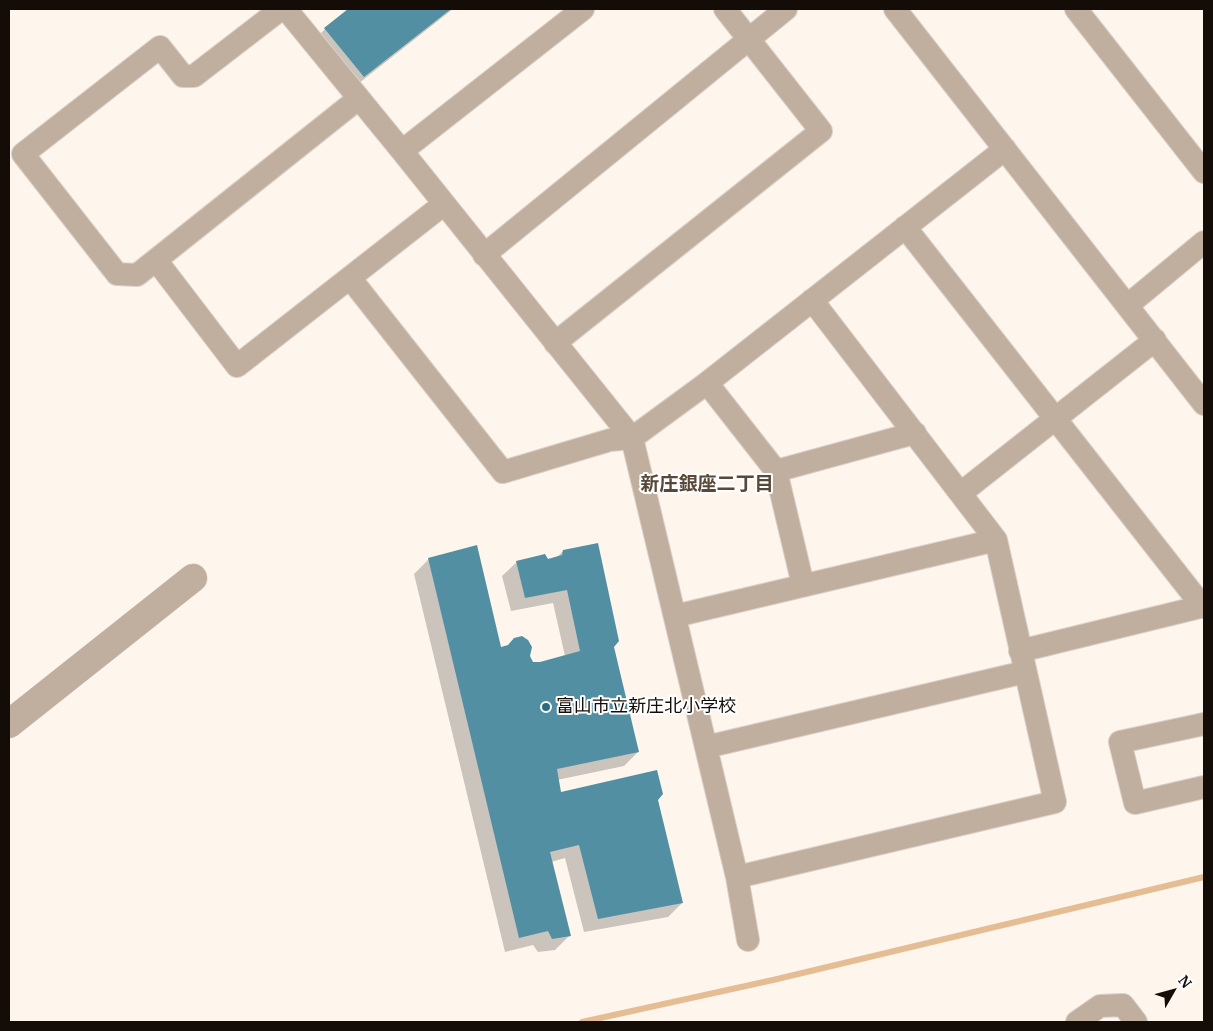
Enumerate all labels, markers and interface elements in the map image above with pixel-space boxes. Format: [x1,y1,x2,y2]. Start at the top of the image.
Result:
district label: 新庄銀座二丁目 [641,474,773,496]
place label: 富山市立新庄北小学校 [556,696,736,718]
marker: 富山市立新庄北小学校 [540,701,552,713]
north arrow [1148,966,1198,1016]
text: N [1174,972,1195,992]

